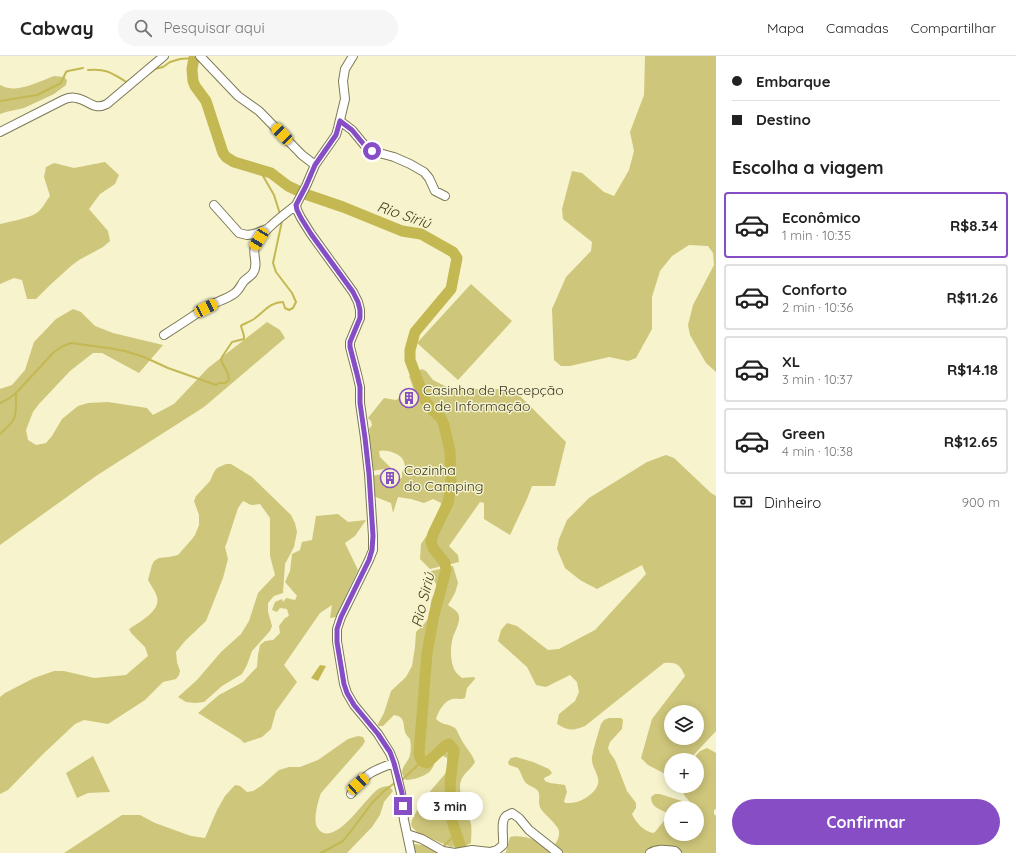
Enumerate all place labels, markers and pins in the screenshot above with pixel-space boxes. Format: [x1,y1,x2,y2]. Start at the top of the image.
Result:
place label: Casinha de Recepção e de Informação [423,381,564,415]
building icon: Casinha de Recepção e de Informação [398,387,420,409]
place label: Cozinha do Camping [404,461,483,495]
building icon: Cozinha do Camping [379,467,401,489]

